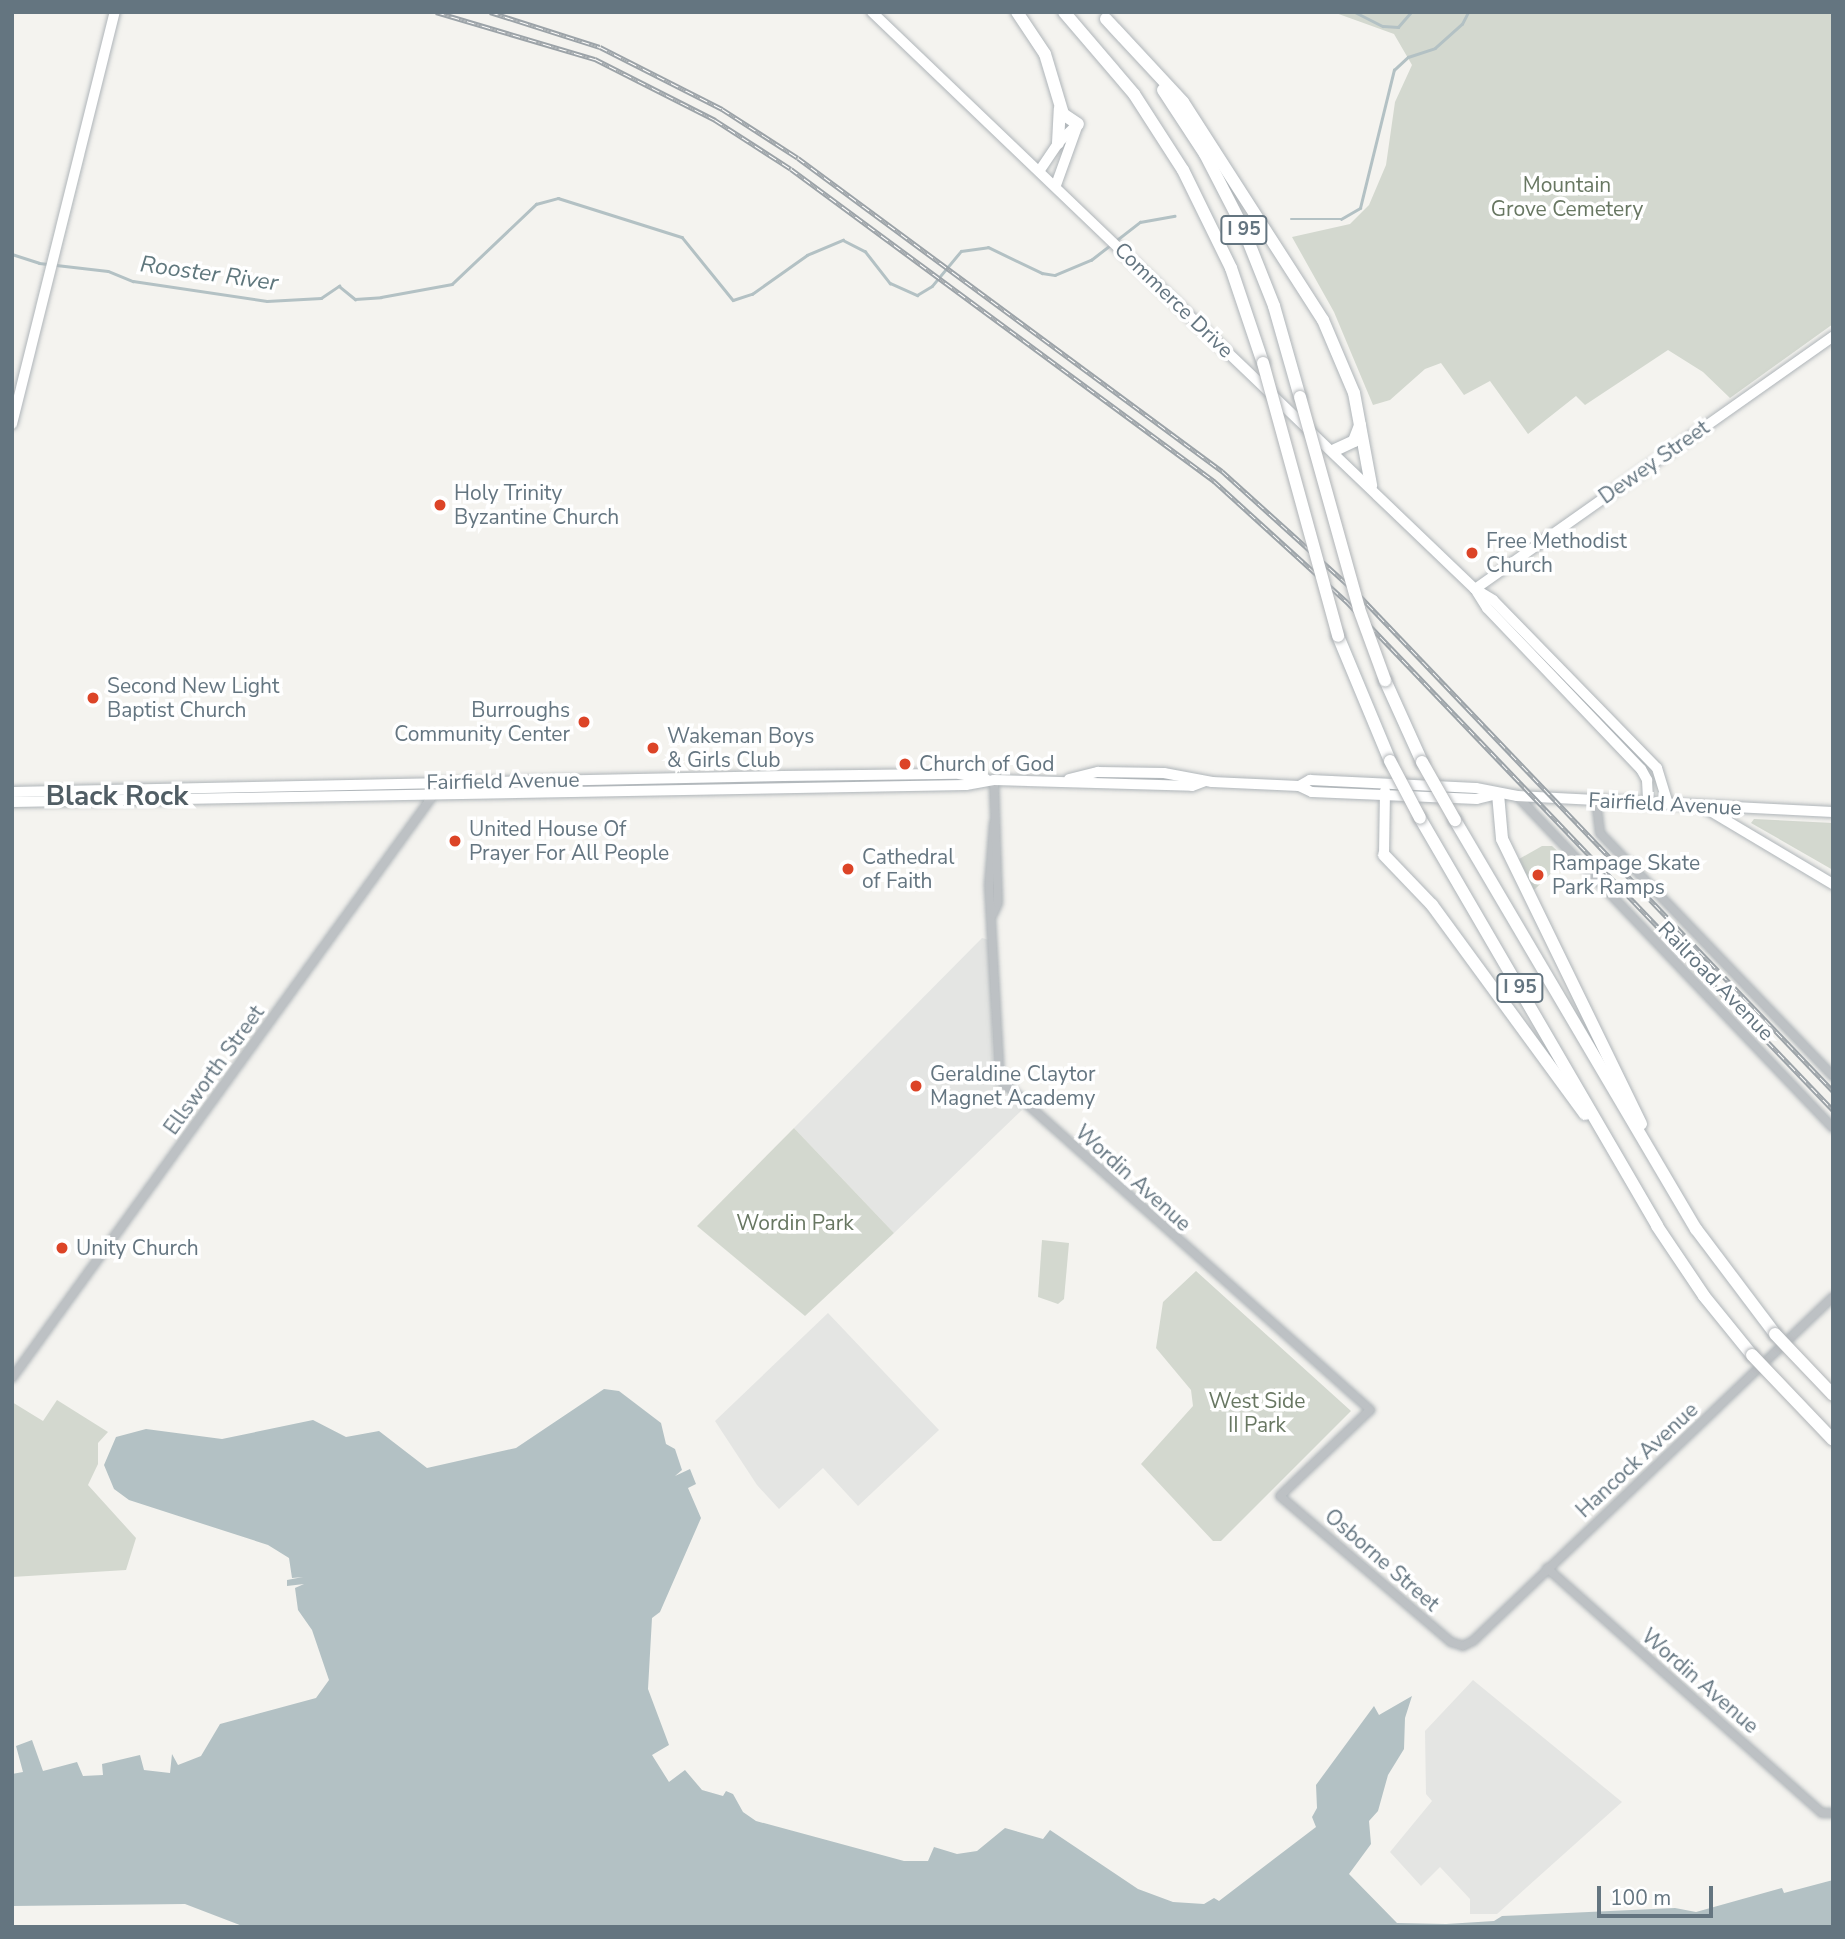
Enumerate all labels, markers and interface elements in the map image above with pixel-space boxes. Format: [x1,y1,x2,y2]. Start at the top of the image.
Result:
park label: Mountain Grove Cemetery [1491,172,1643,222]
road number: I 95 [1220,214,1268,246]
street label: Commerce Drive [1109,237,1239,363]
water label: Rooster River [138,251,280,297]
street label: Dewey Street [1594,415,1714,509]
place label: Holy Trinity Byzantine Church [454,480,619,530]
marker: Holy Trinity Byzantine Church [432,497,448,513]
place label: Free Methodist Church [1486,528,1627,578]
marker: Free Methodist Church [1464,545,1480,561]
place label: Second New Light Baptist Church [107,673,279,723]
marker: Second New Light Baptist Church [85,690,101,706]
place label: Burroughs Community Center [394,697,570,747]
marker: Burroughs Community Center [576,714,592,730]
place label: Wakeman Boys & Girls Club [667,723,814,773]
marker: Wakeman Boys & Girls Club [645,740,661,756]
place label: Church of God [919,751,1054,777]
marker: Church of God [897,756,913,772]
street label: Fairfield Avenue [426,767,580,795]
district label: Black Rock [46,779,188,813]
street label: Fairfield Avenue [1588,787,1742,821]
place label: United House Of Prayer For All People [469,816,669,866]
marker: United House Of Prayer For All People [447,833,463,849]
place label: Cathedral of Faith [862,844,954,894]
place label: Rampage Skate Park Ramps [1552,850,1700,900]
marker: Cathedral of Faith [840,861,856,877]
marker: Rampage Skate Park Ramps [1530,867,1546,883]
street label: Railroad Avenue [1653,916,1779,1046]
road number: I 95 [1496,972,1544,1004]
street label: Ellsworth Street [159,1000,269,1140]
place label: Geraldine Claytor Magnet Academy [930,1061,1095,1111]
marker: Geraldine Claytor Magnet Academy [908,1078,924,1094]
street label: Wordin Avenue [1070,1120,1196,1236]
park label: Wordin Park [736,1210,854,1236]
place label: Unity Church [76,1235,199,1261]
marker: Unity Church [54,1240,70,1256]
park label: West Side II Park [1208,1388,1306,1438]
street label: Hancock Avenue [1571,1397,1703,1523]
street label: Osborne Street [1320,1503,1444,1617]
street label: Wordin Avenue [1636,1623,1764,1739]
scale bar [1600,1872,1716,1916]
text: 100 m [1610,1884,1671,1912]

